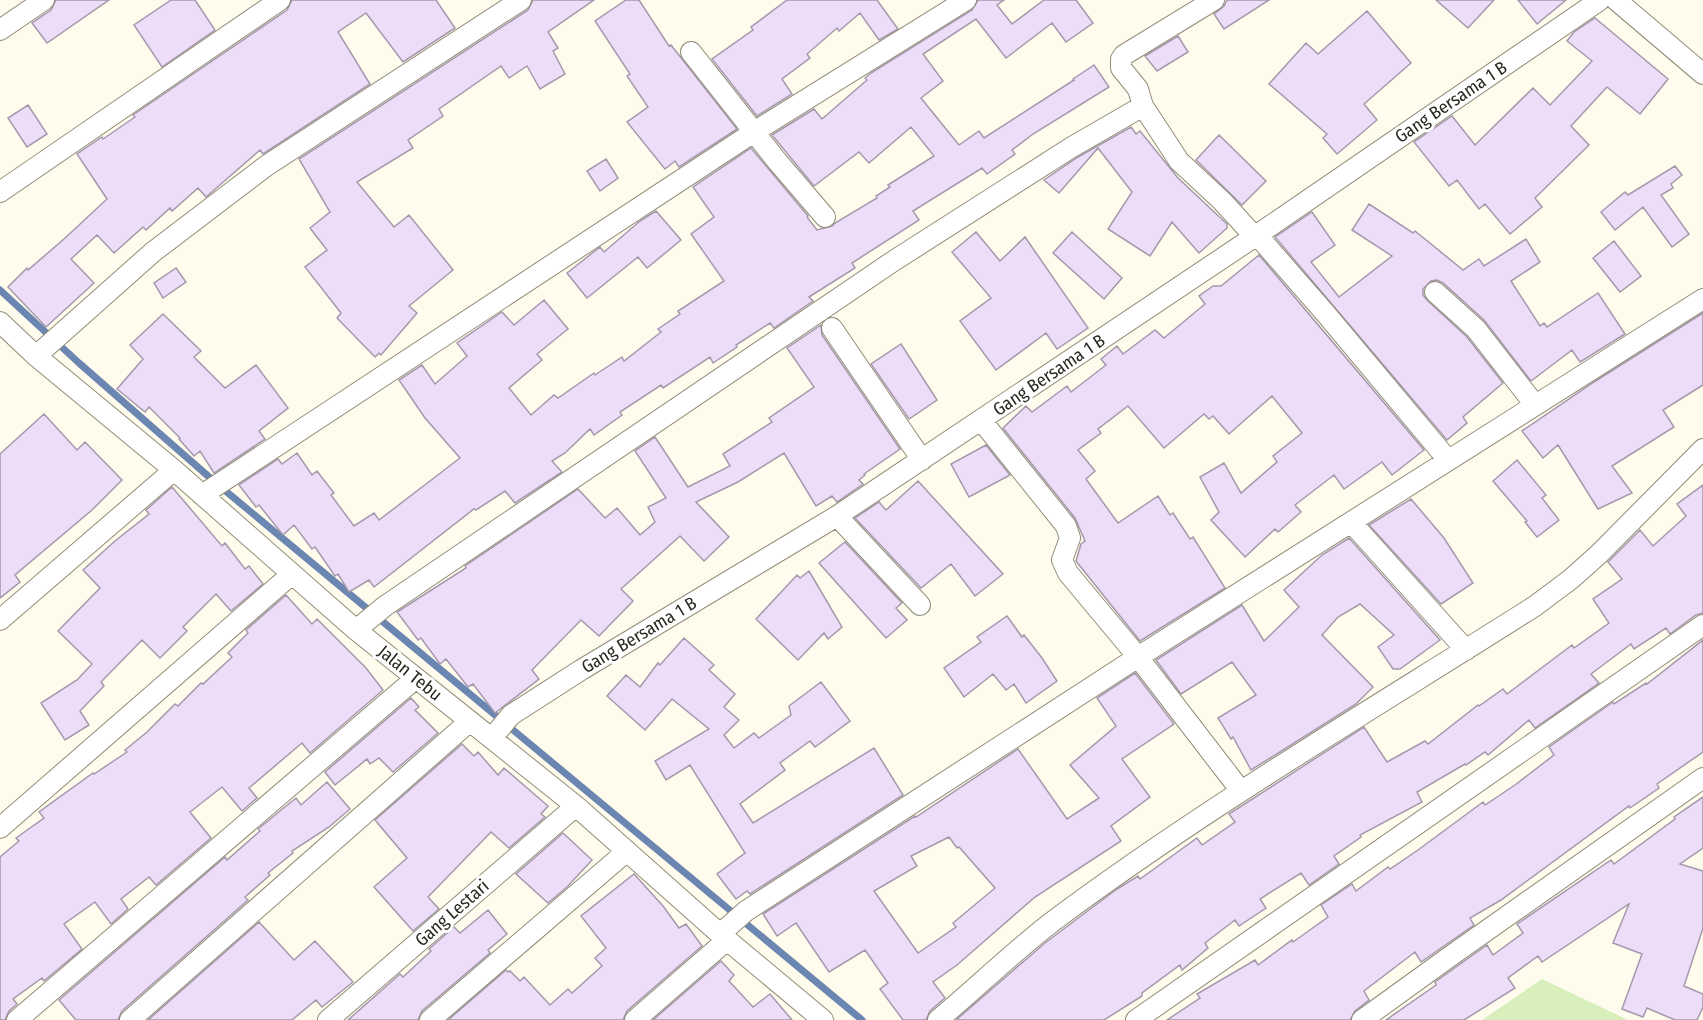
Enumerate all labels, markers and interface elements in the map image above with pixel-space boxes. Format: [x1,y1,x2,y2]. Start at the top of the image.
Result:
street label: Gang Bersama 1 B [1391,56,1511,148]
street label: Gang Bersama 1 B [989,329,1109,421]
street label: Gang Bersama 1 B [577,592,701,678]
street label: Jalan Tebu [374,641,446,705]
street label: Gang Lestari [410,875,494,951]

